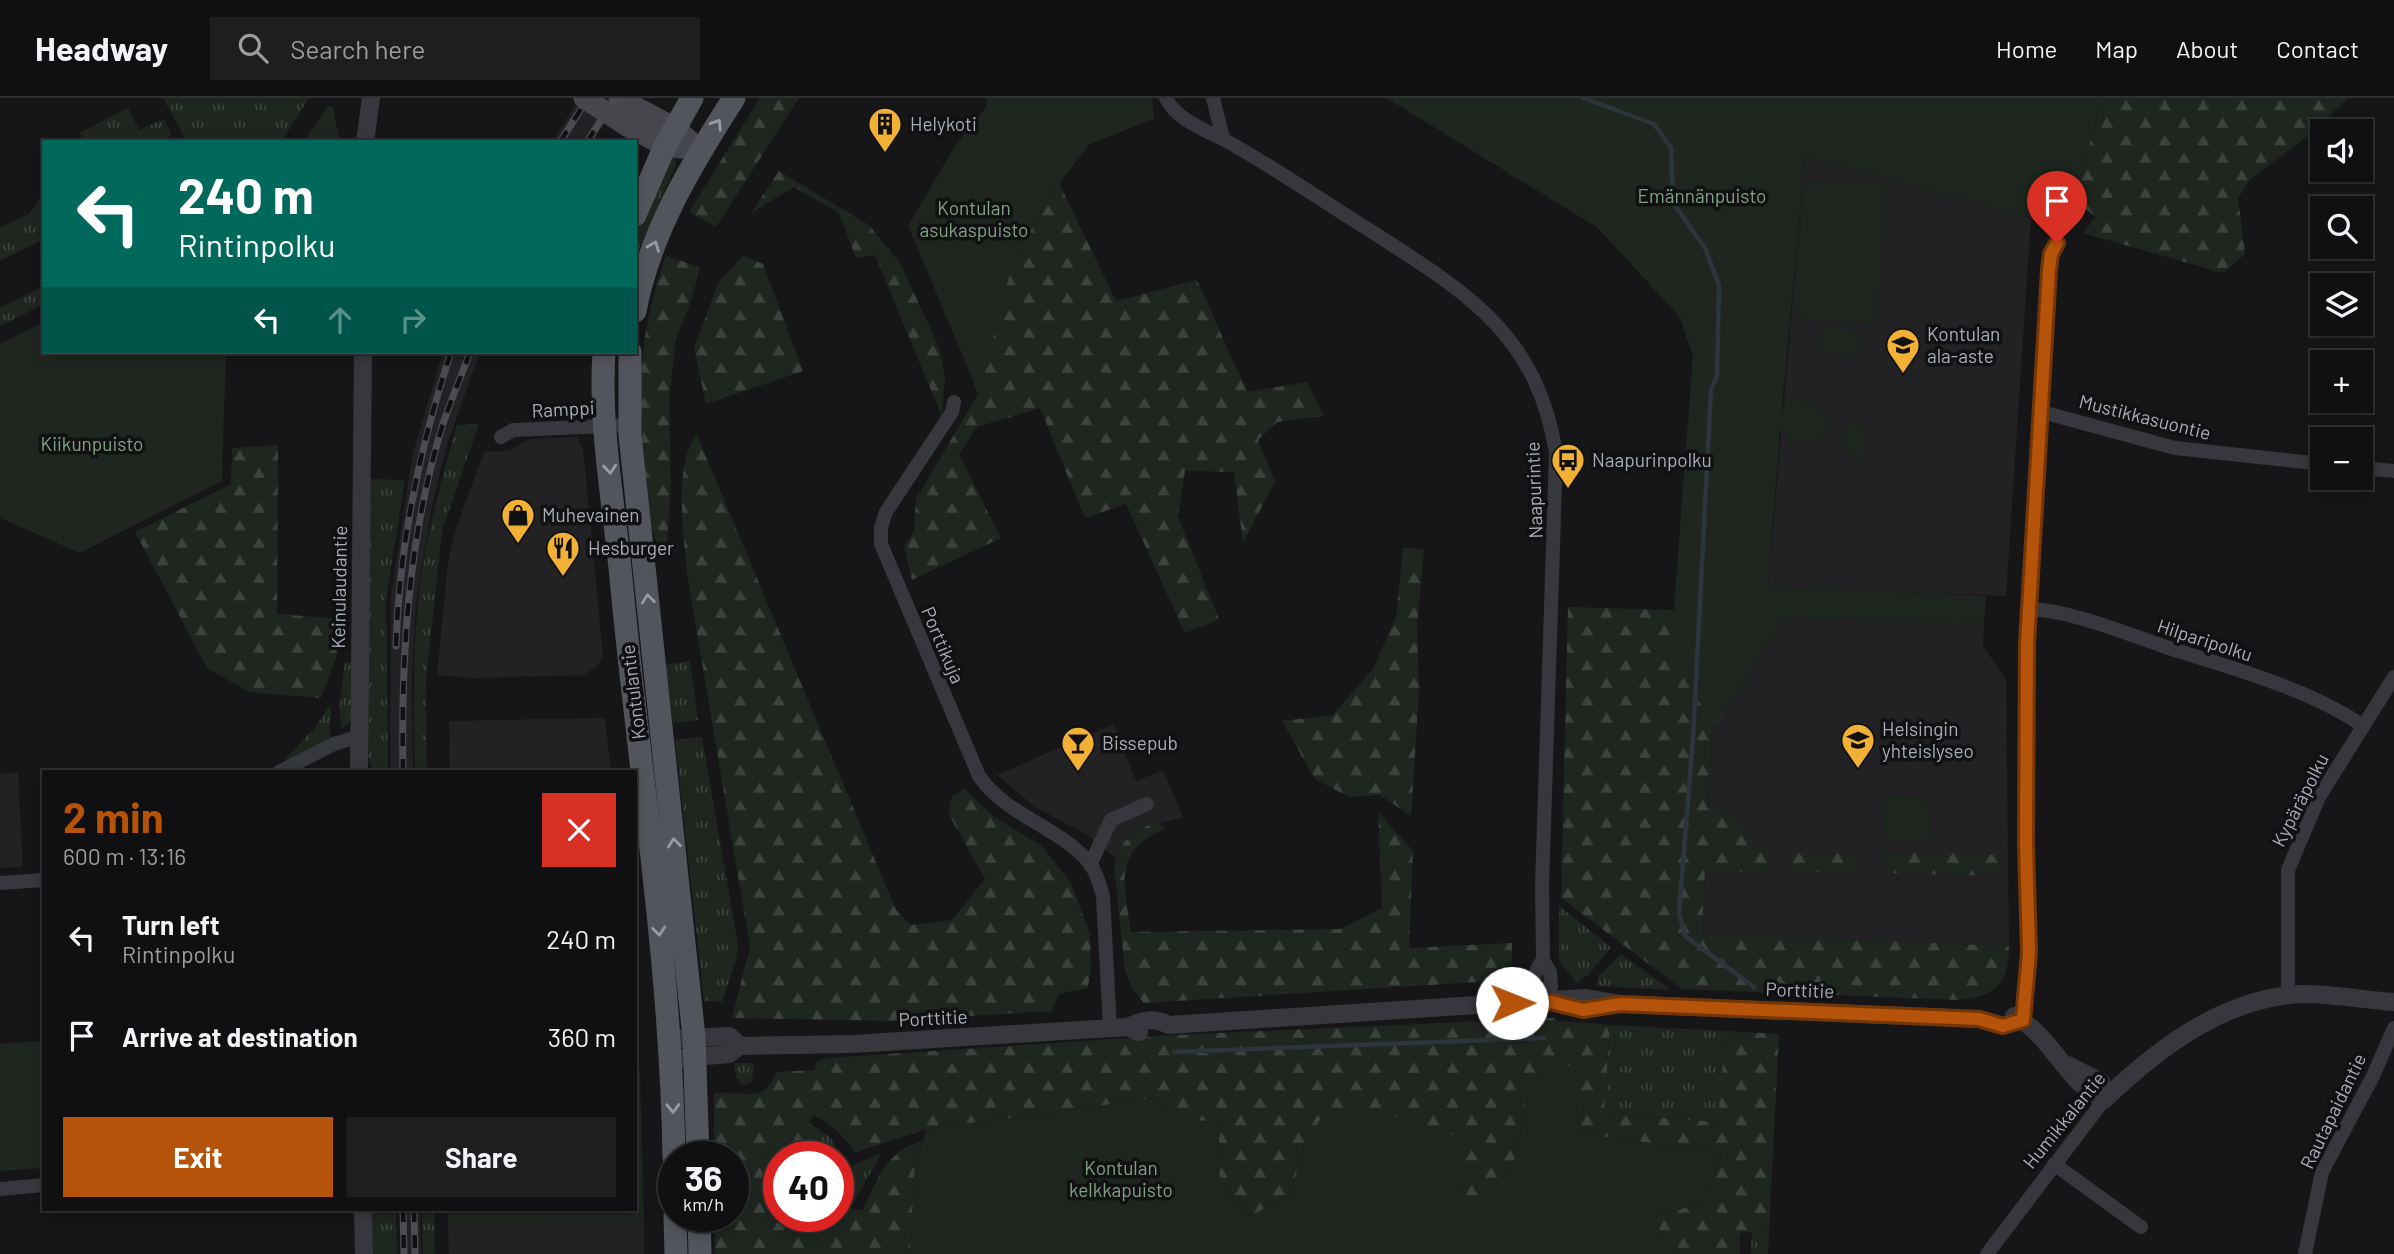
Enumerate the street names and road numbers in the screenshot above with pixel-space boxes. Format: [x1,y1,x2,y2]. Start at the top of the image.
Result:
street label: Mustikkasuontie [2077,389,2213,444]
street label: Ramppi [531,395,595,422]
street label: Naapurintie [1520,441,1547,539]
street label: Keinulaudantie [326,525,351,649]
street label: Porttikuja [917,603,970,687]
street label: Hilparipolku [2155,613,2256,666]
street label: Kontulantie [615,643,650,741]
street label: Kypäräpolku [2266,749,2333,850]
street label: Porttitie [1765,977,1835,1002]
street label: Porttitie [898,1004,968,1031]
street label: Rautapaidantie [2295,1049,2370,1172]
street label: Humikkalantie [2018,1067,2110,1173]

